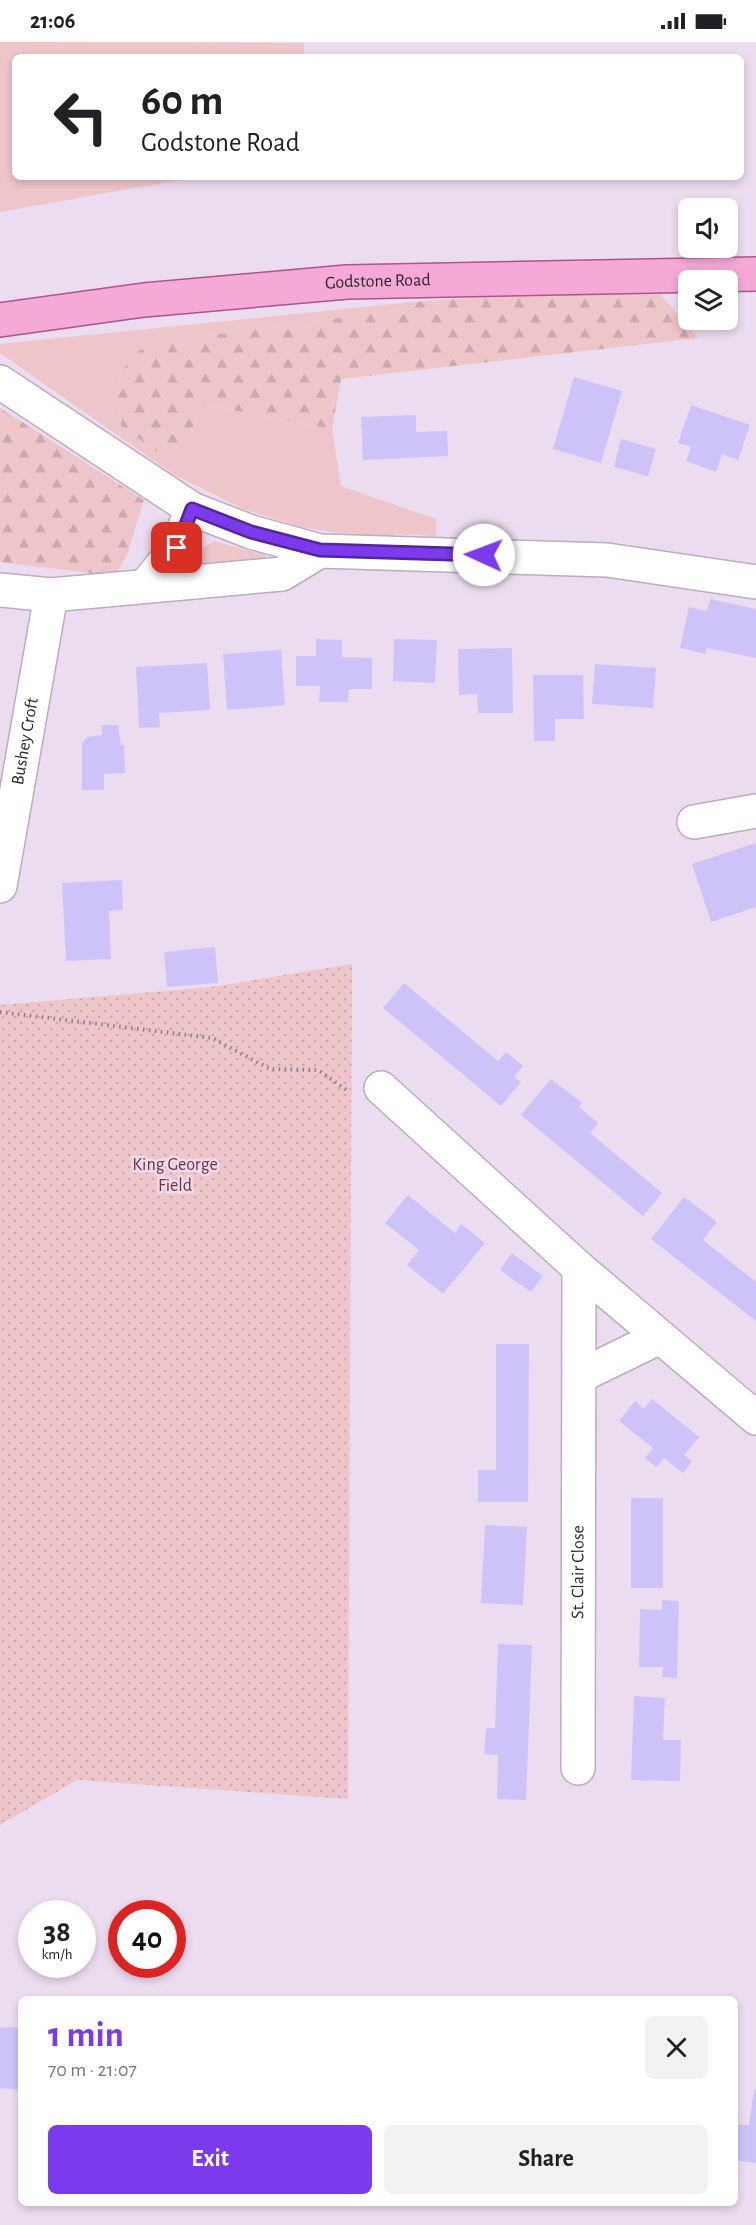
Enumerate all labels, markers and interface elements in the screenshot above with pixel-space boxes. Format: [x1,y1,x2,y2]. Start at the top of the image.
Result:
text: 21:06 [30,10,75,32]
icon: left [42,78,120,156]
text: 60 m [141,80,223,122]
text: Godstone Road [141,129,300,156]
map controls [678,198,738,330]
button: sound [678,198,738,258]
button: layers [678,270,738,330]
street label: Godstone Road [324,271,431,293]
pin [151,522,202,573]
position arrow [452,523,516,587]
icon: arrive [160,531,193,564]
street label: Bushey Croft [9,696,42,786]
park label: King George Field [132,1156,218,1195]
street label: St. Clair Close [569,1525,587,1619]
speed limit sign: 40 [108,1900,186,1978]
text: 38 [43,1917,71,1947]
text: km/h [42,1947,72,1962]
button: close [645,2016,708,2079]
text: 1 min [48,2017,124,2053]
text: 70 m · 21:07 [48,2060,137,2080]
button: Exit [48,2125,372,2194]
button: Share [384,2125,708,2194]

